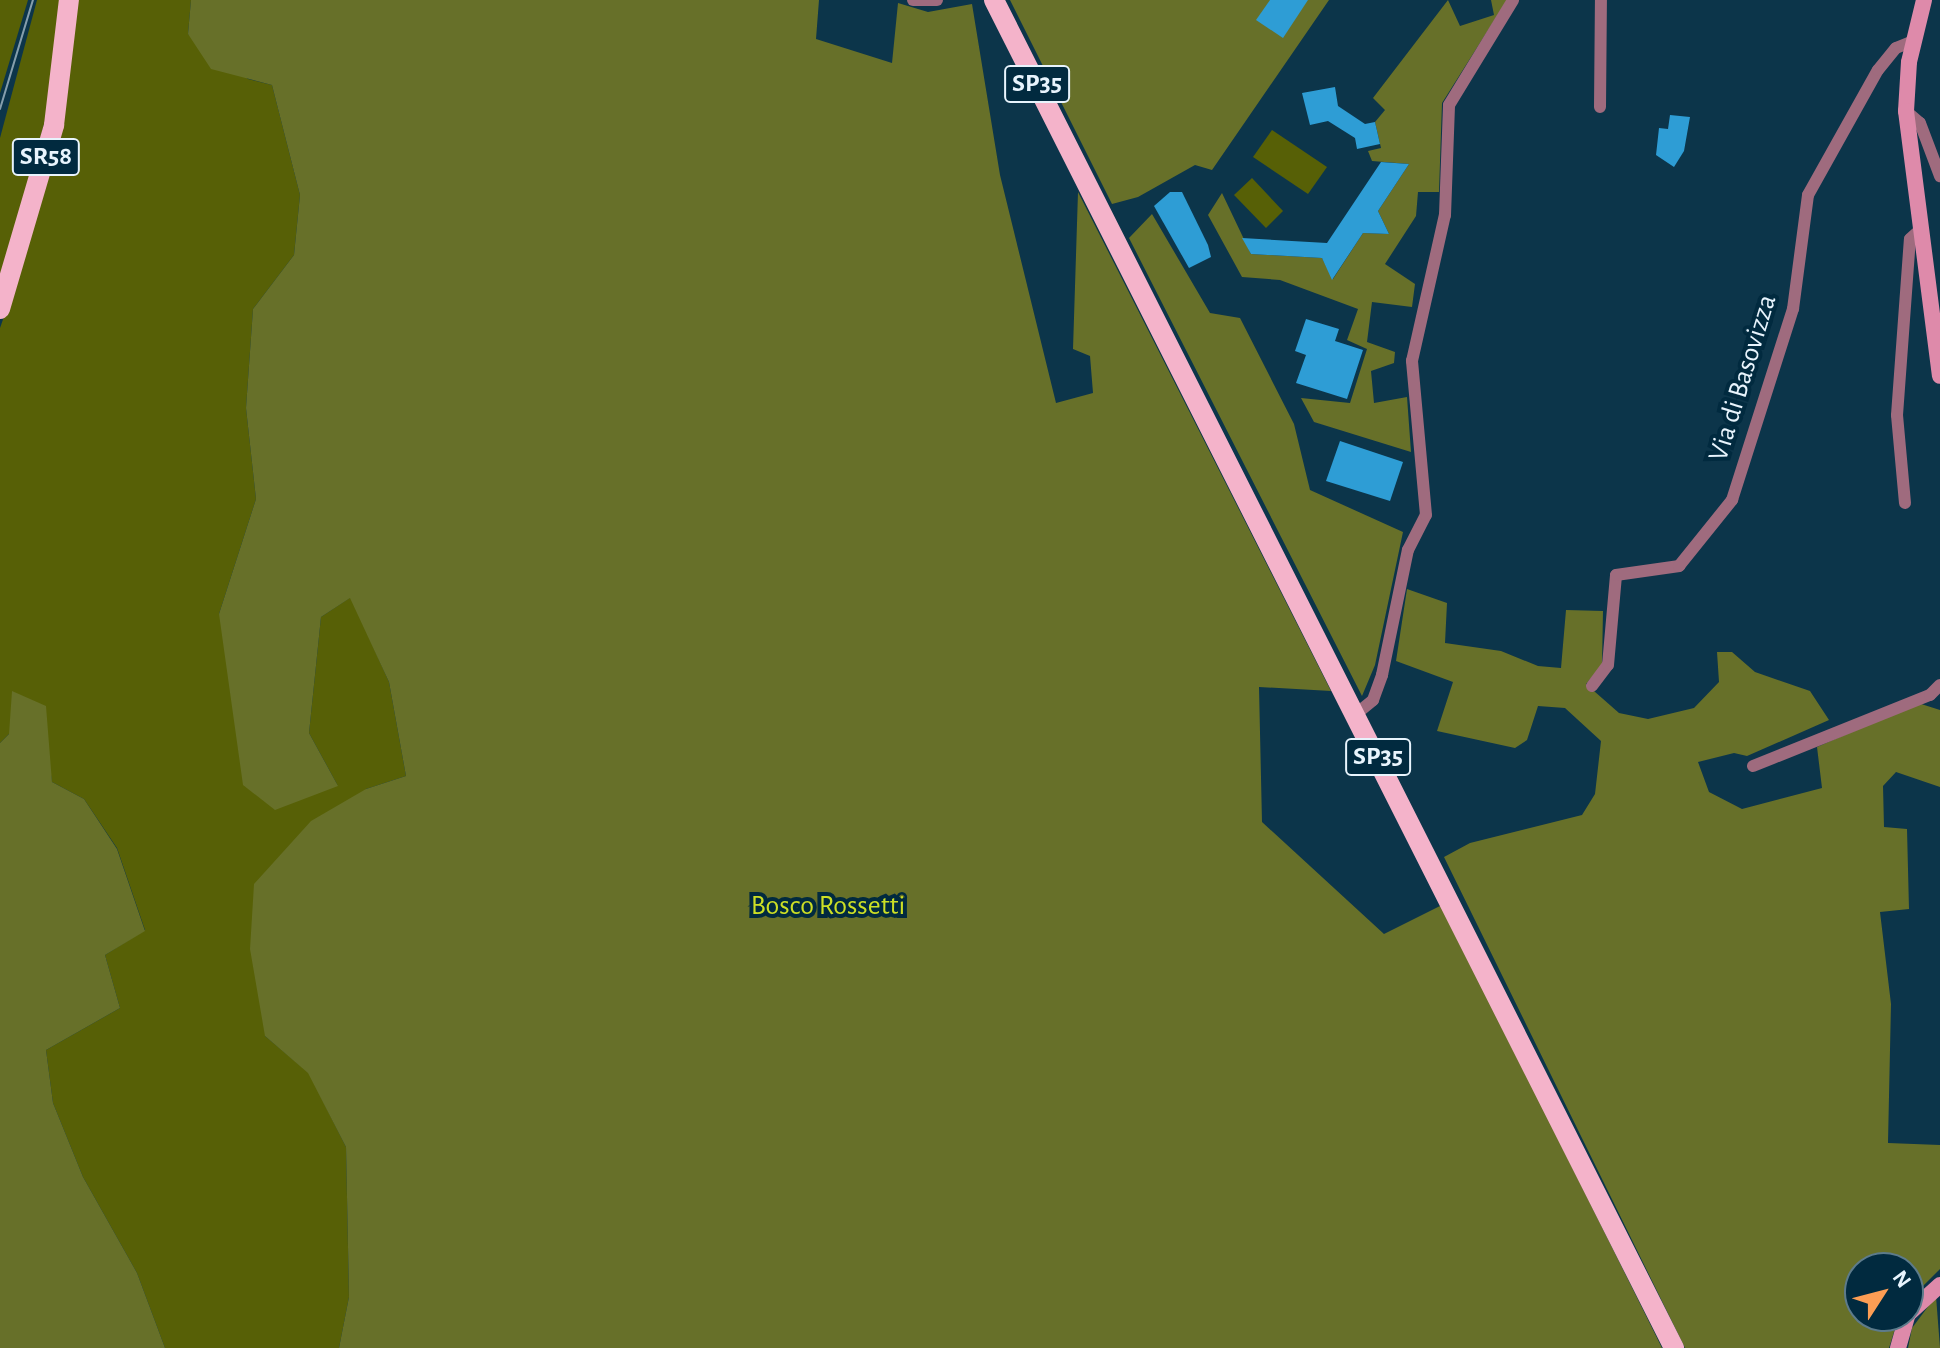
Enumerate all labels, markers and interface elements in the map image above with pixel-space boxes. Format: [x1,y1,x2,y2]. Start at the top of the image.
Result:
road number: SP35 [1003,62,1071,106]
road number: SR58 [10,135,82,179]
street label: Via di Basovizza [1702,291,1784,465]
road number: SP35 [1344,735,1412,779]
park label: Bosco Rossetti [751,889,905,923]
north arrow [1844,1252,1924,1332]
text: N [1888,1266,1915,1292]

